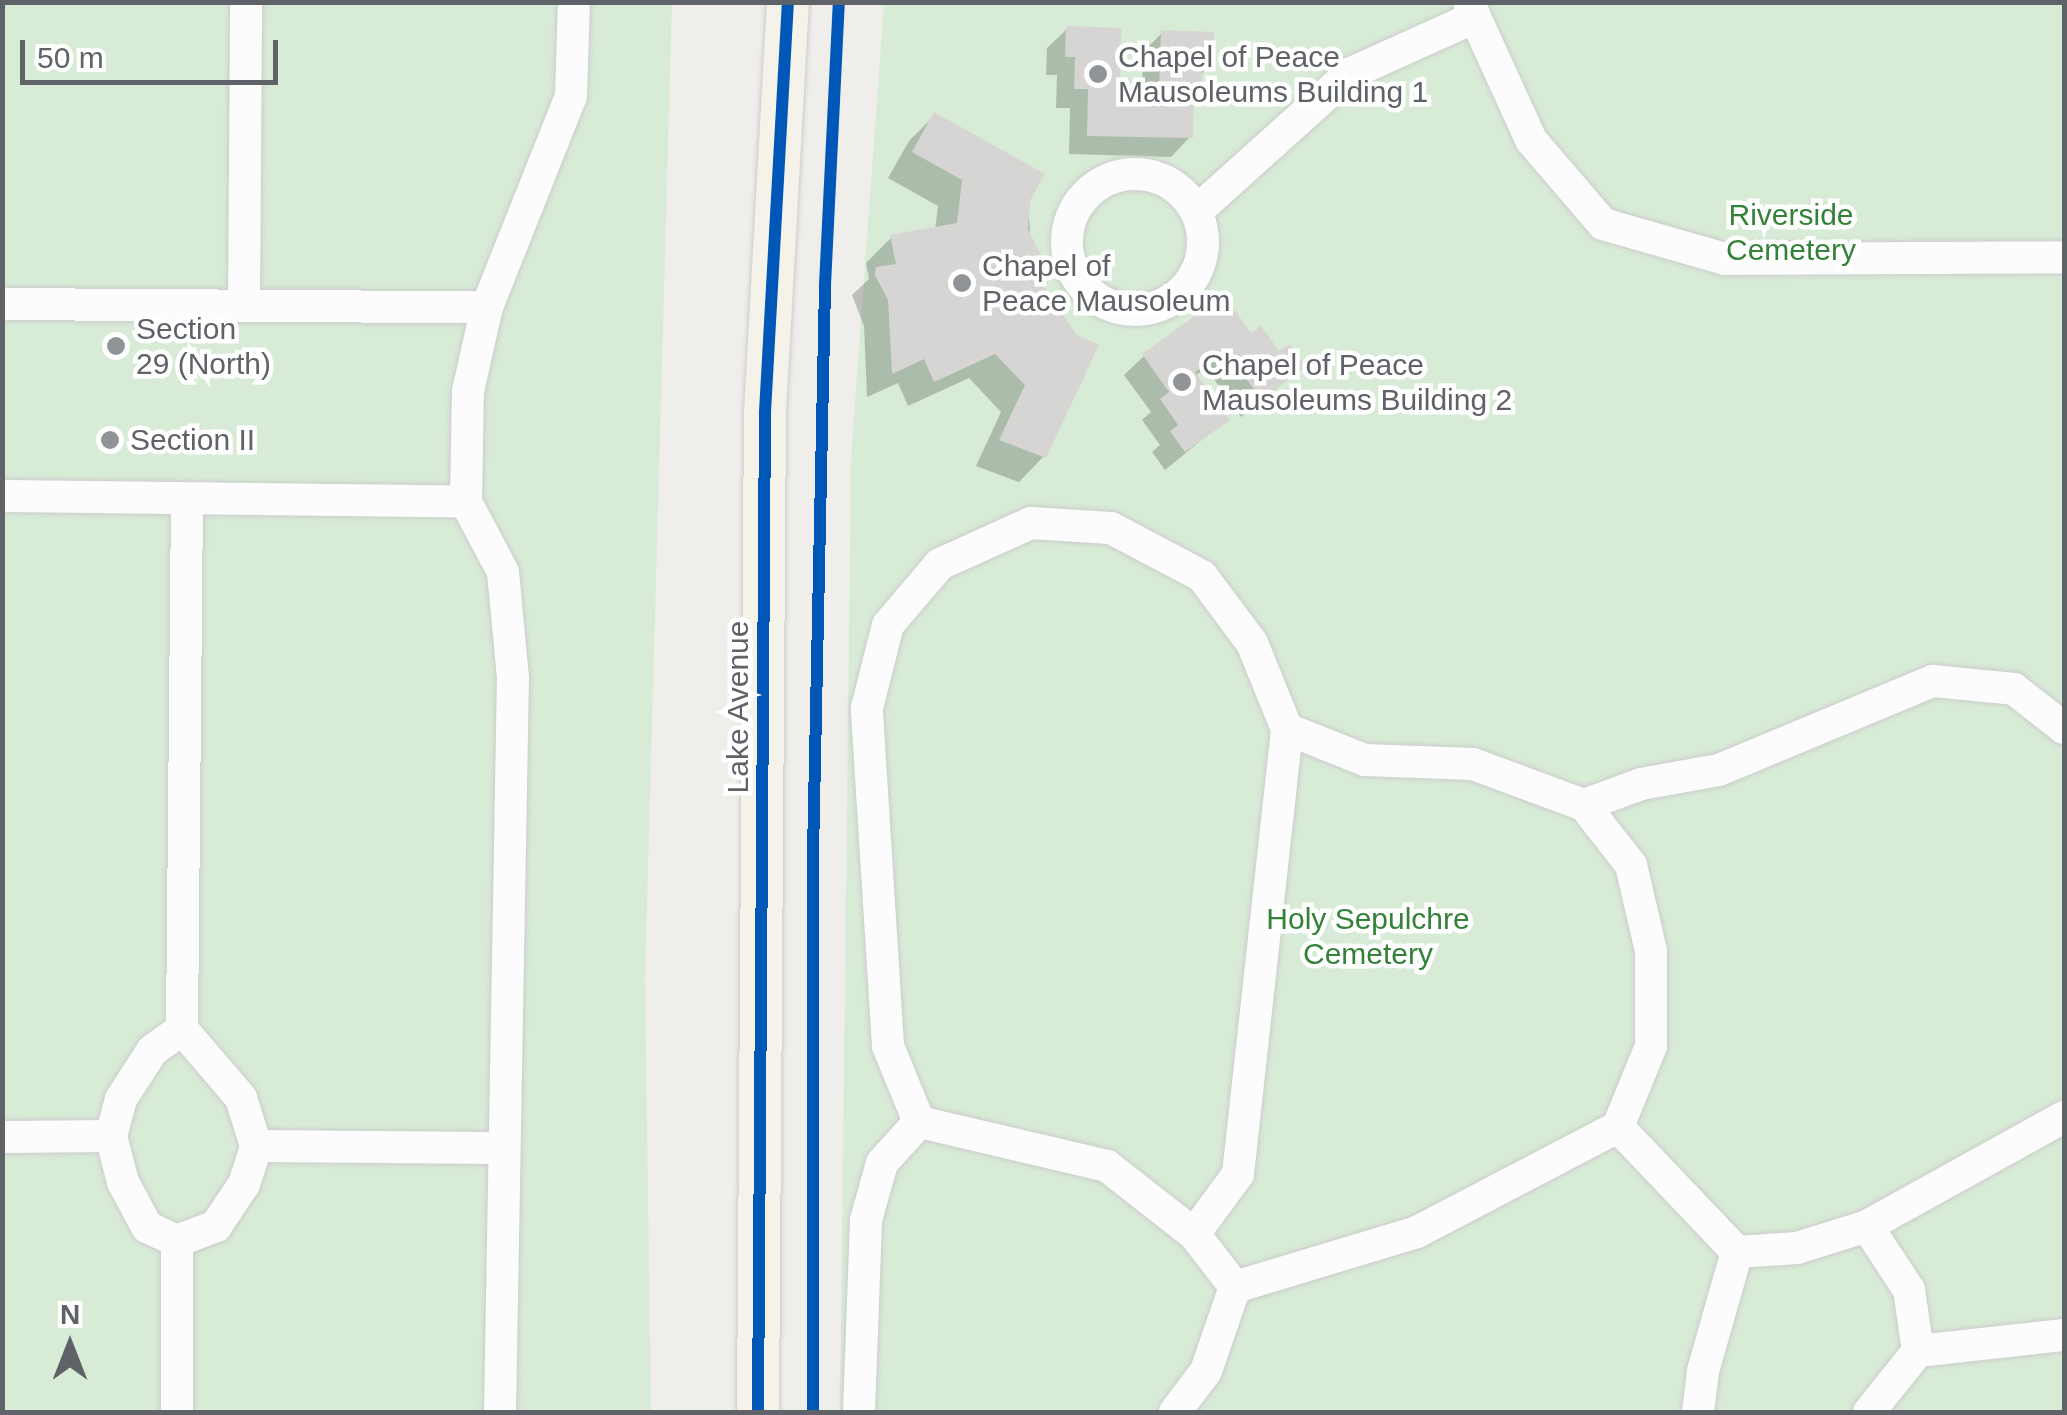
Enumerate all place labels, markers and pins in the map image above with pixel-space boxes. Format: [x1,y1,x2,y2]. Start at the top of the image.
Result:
place label: Chapel of Peace Mausoleums Building 1 [1118,39,1428,110]
marker: Chapel of Peace Mausoleums Building 1 [1087,63,1109,85]
place label: Chapel of Peace Mausoleum [982,248,1230,318]
marker: Chapel of Peace Mausoleum [951,272,973,294]
place label: Section 29 (North) [136,311,271,382]
marker: Section 29 (North) [105,335,127,357]
place label: Chapel of Peace Mausoleums Building 2 [1202,347,1512,418]
marker: Chapel of Peace Mausoleums Building 2 [1171,371,1193,393]
place label: Section II [130,422,255,458]
marker: Section II [99,429,121,451]

